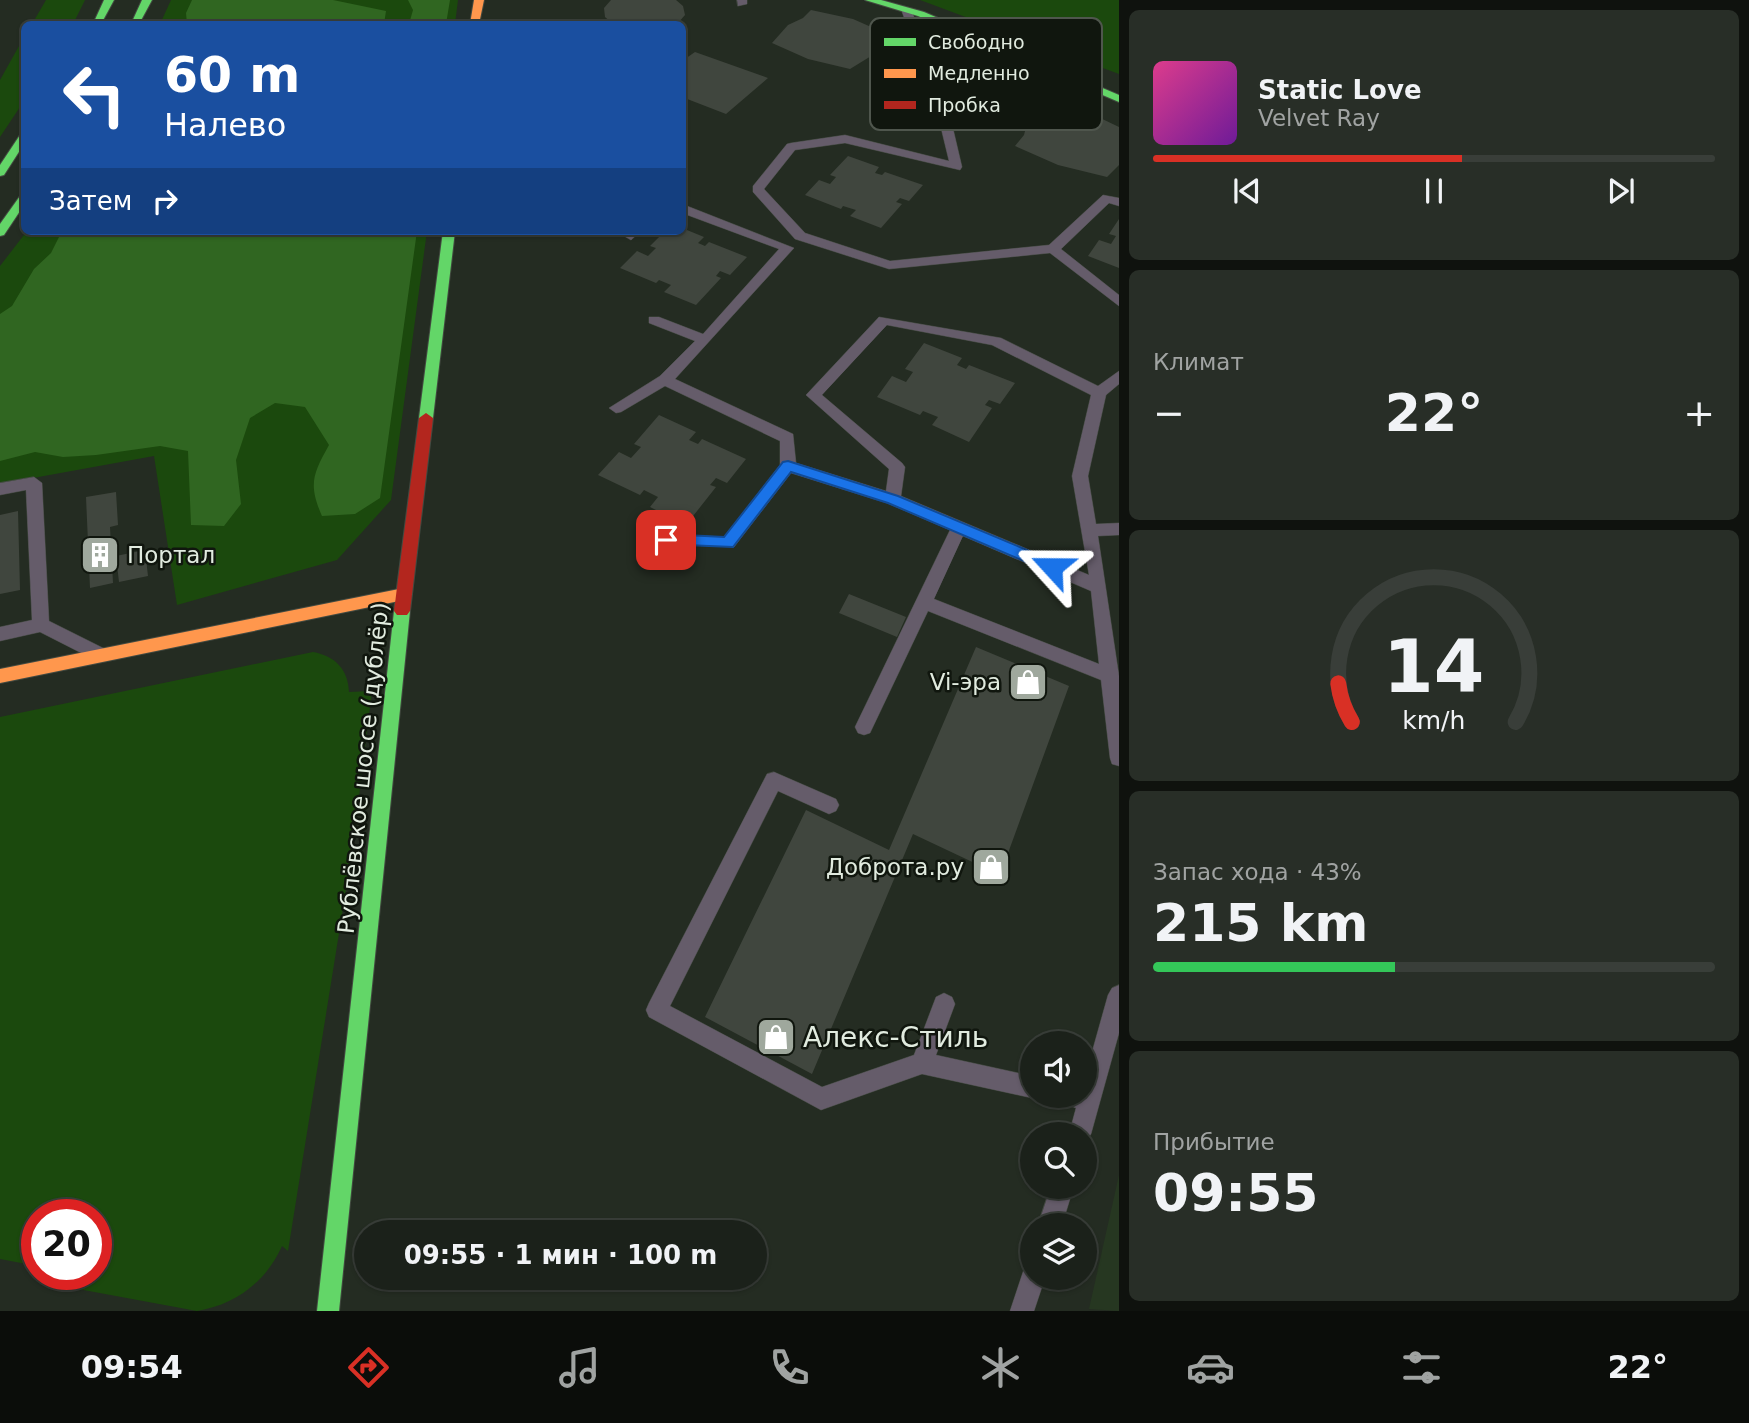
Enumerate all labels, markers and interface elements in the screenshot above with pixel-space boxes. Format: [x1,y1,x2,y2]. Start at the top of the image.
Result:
legend [870,18,1102,130]
text: Свободно [928,31,1025,53]
text: 60 m [164,47,300,104]
icon: left [49,49,140,140]
text: Медленно [928,62,1030,84]
text: Static Love [1258,75,1422,105]
text: Пробка [928,94,1001,116]
text: Velvet Ray [1258,105,1380,131]
text: Налево [164,106,286,144]
icon: previous [1228,172,1266,210]
icon: pause [1415,172,1453,210]
icon: next [1602,172,1640,210]
icon: right [146,182,184,220]
text: Затем [49,186,132,216]
text: Климат [1153,349,1244,375]
text: 22° [1385,383,1483,443]
text: − [1153,391,1185,435]
text: + [1683,391,1715,435]
pin [636,510,696,570]
icon: arrive [647,521,685,559]
position arrow [1015,530,1089,604]
building icon: Портал [79,534,121,576]
place label: Портал [127,542,215,568]
street label: Рублёвское шоссе (дублёр) [333,601,393,935]
text: 14 [1383,624,1485,709]
shop icon: Vi-эра [1007,661,1049,703]
place label: Vi-эра [930,669,1001,695]
text: km/h [1402,705,1466,734]
shop icon: Доброта.ру [970,846,1012,888]
place label: Доброта.ру [826,854,964,880]
text: Запас хода · 43% [1153,859,1362,885]
text: 215 km [1153,893,1368,953]
shop icon: Алекс-Стиль [755,1016,797,1058]
place label: Алекс-Стиль [803,1021,988,1054]
map controls [1020,1031,1097,1290]
button: sound [1020,1031,1097,1108]
button: search [1020,1122,1097,1199]
text: Прибытие [1153,1129,1275,1155]
text: 09:55 [1153,1163,1319,1223]
speed limit sign: 20 [21,1199,112,1290]
button: layers [1020,1213,1097,1290]
text: 09:55 · 1 мин · 100 m [404,1240,717,1270]
icon: directions [344,1343,393,1392]
icon: music [555,1343,604,1392]
icon: phone [765,1343,814,1392]
icon: climate [976,1343,1025,1392]
icon: car [1186,1343,1235,1392]
icon: filters [1397,1343,1446,1392]
text: 09:54 [81,1348,183,1386]
text: 22° [1608,1348,1668,1386]

